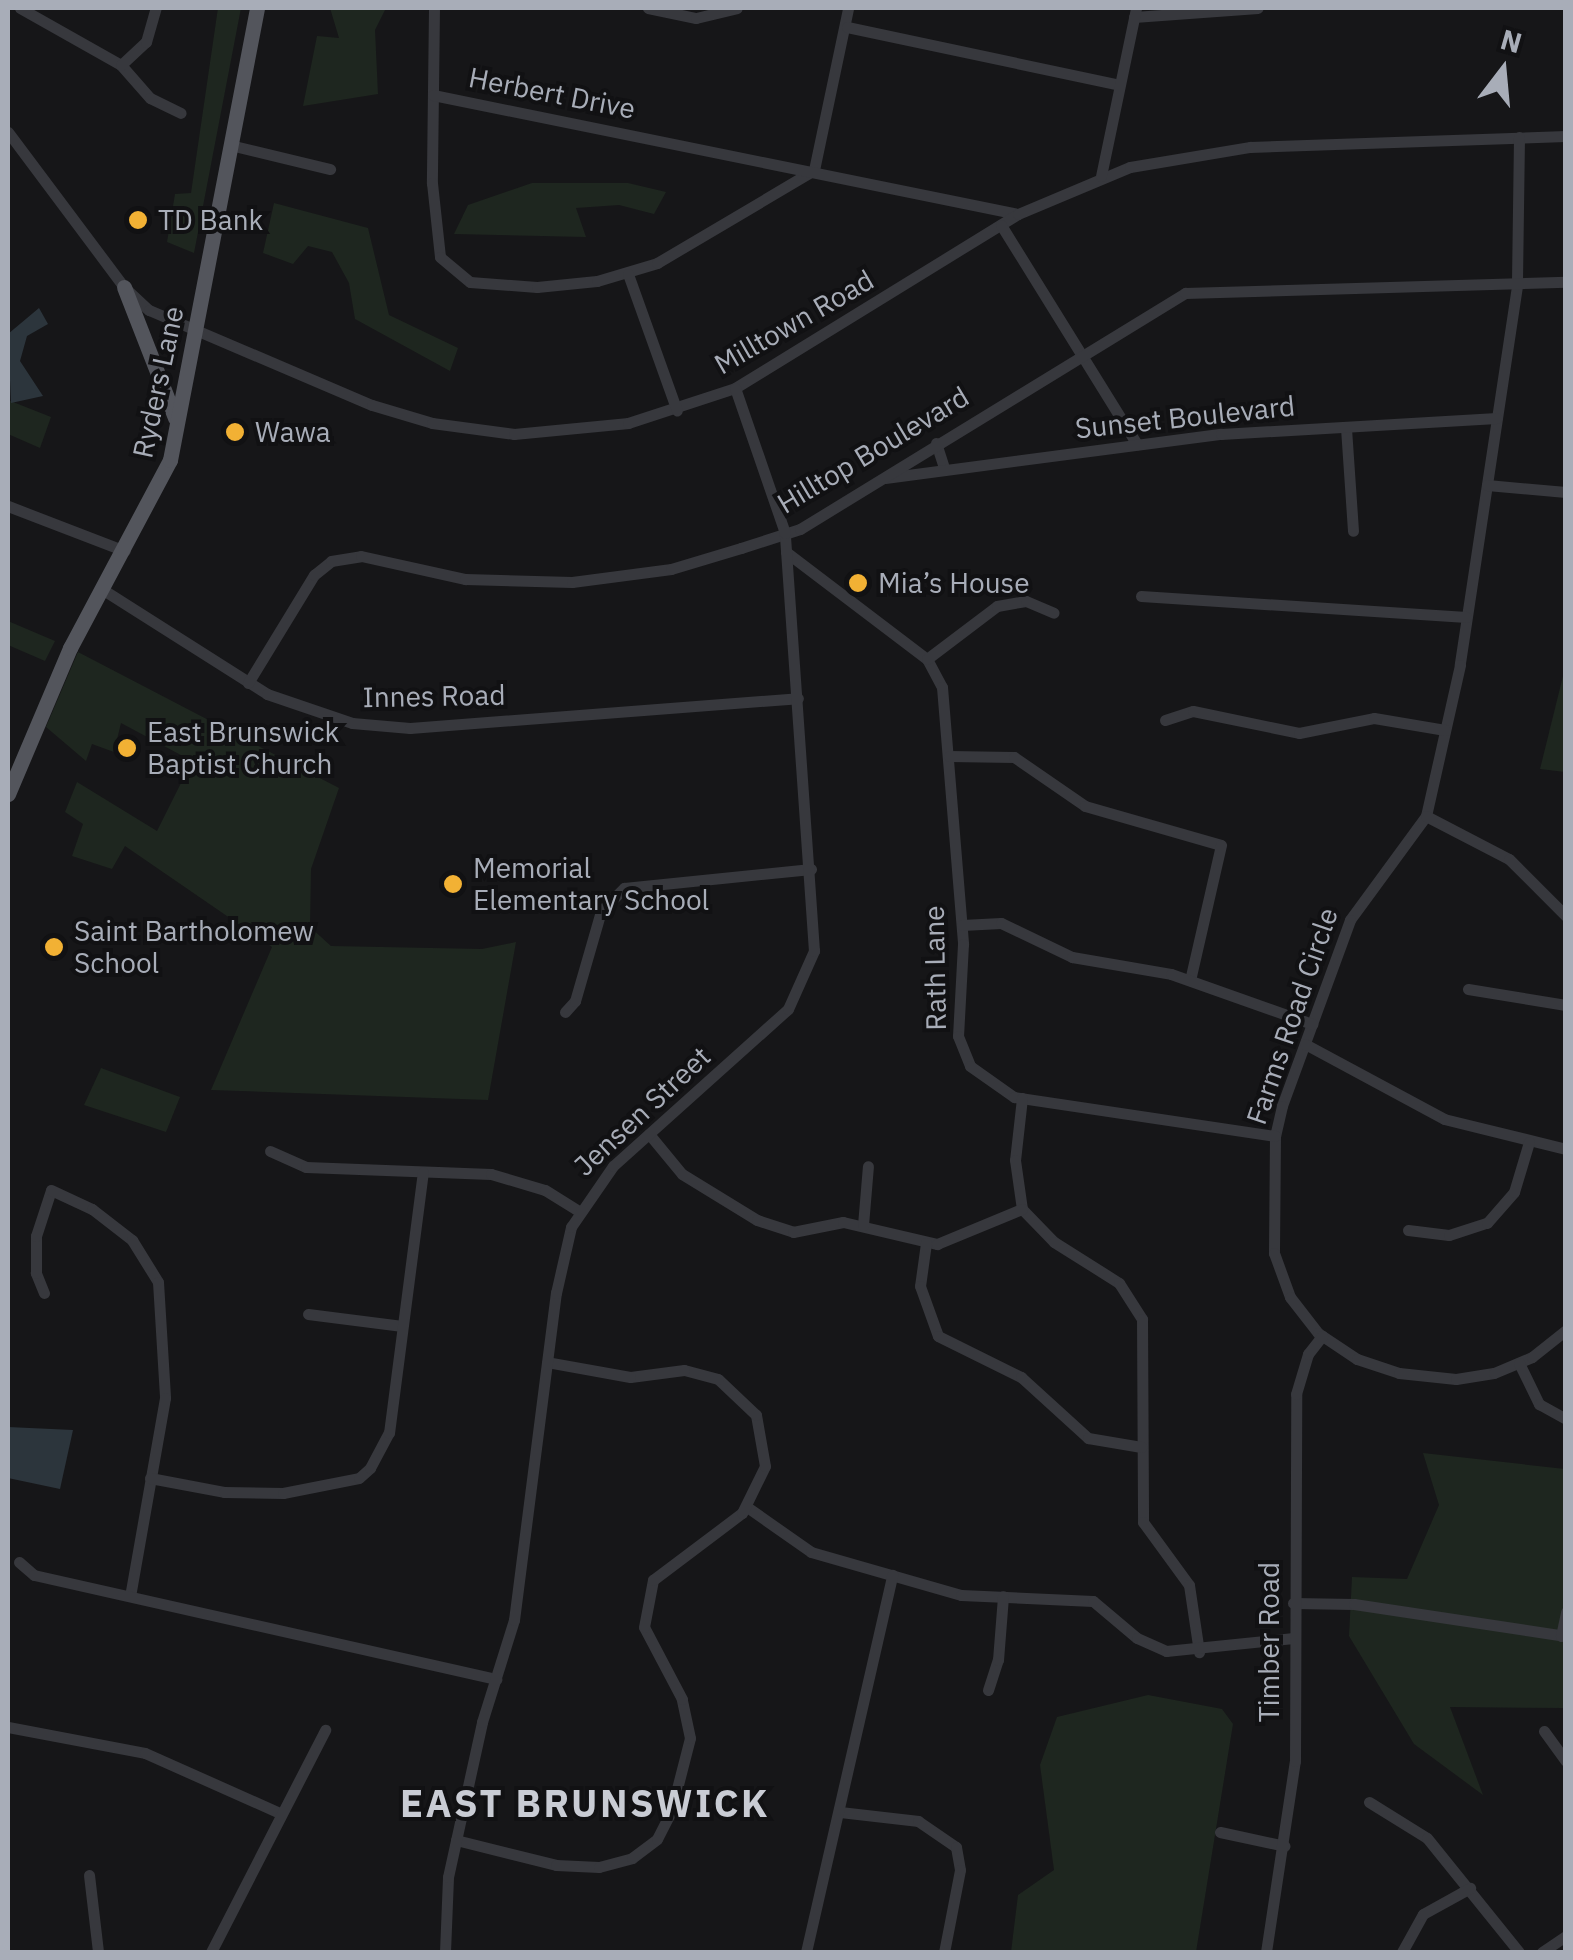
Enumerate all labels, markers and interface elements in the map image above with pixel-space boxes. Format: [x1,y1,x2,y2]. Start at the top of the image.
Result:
north arrow [1453,20,1553,120]
text: N [1497,20,1526,61]
street label: Herbert Drive [466,60,638,126]
place label: TD Bank [158,203,263,237]
marker: TD Bank [127,209,149,231]
street label: Milltown Road [708,263,880,381]
street label: Ryders Lane [126,303,190,461]
street label: Hilltop Boulevard [771,380,975,520]
street label: Sunset Boulevard [1073,389,1297,445]
place label: Wawa [255,415,331,449]
marker: Wawa [224,421,246,443]
place label: Mia’s House [878,566,1030,600]
marker: Mia’s House [847,572,869,594]
street label: Innes Road [362,678,506,714]
place label: East Brunswick Baptist Church [147,715,339,781]
marker: East Brunswick Baptist Church [116,737,138,759]
place label: Memorial Elementary School [473,851,709,917]
marker: Memorial Elementary School [442,873,464,895]
street label: Farms Road Circle [1239,903,1345,1129]
street label: Rath Lane [917,905,953,1031]
place label: Saint Bartholomew School [74,914,314,980]
marker: Saint Bartholomew School [43,936,65,958]
street label: Jensen Street [567,1039,717,1183]
street label: Timber Road [1252,1562,1286,1722]
district label: EAST BRUNSWICK [400,1780,770,1826]

